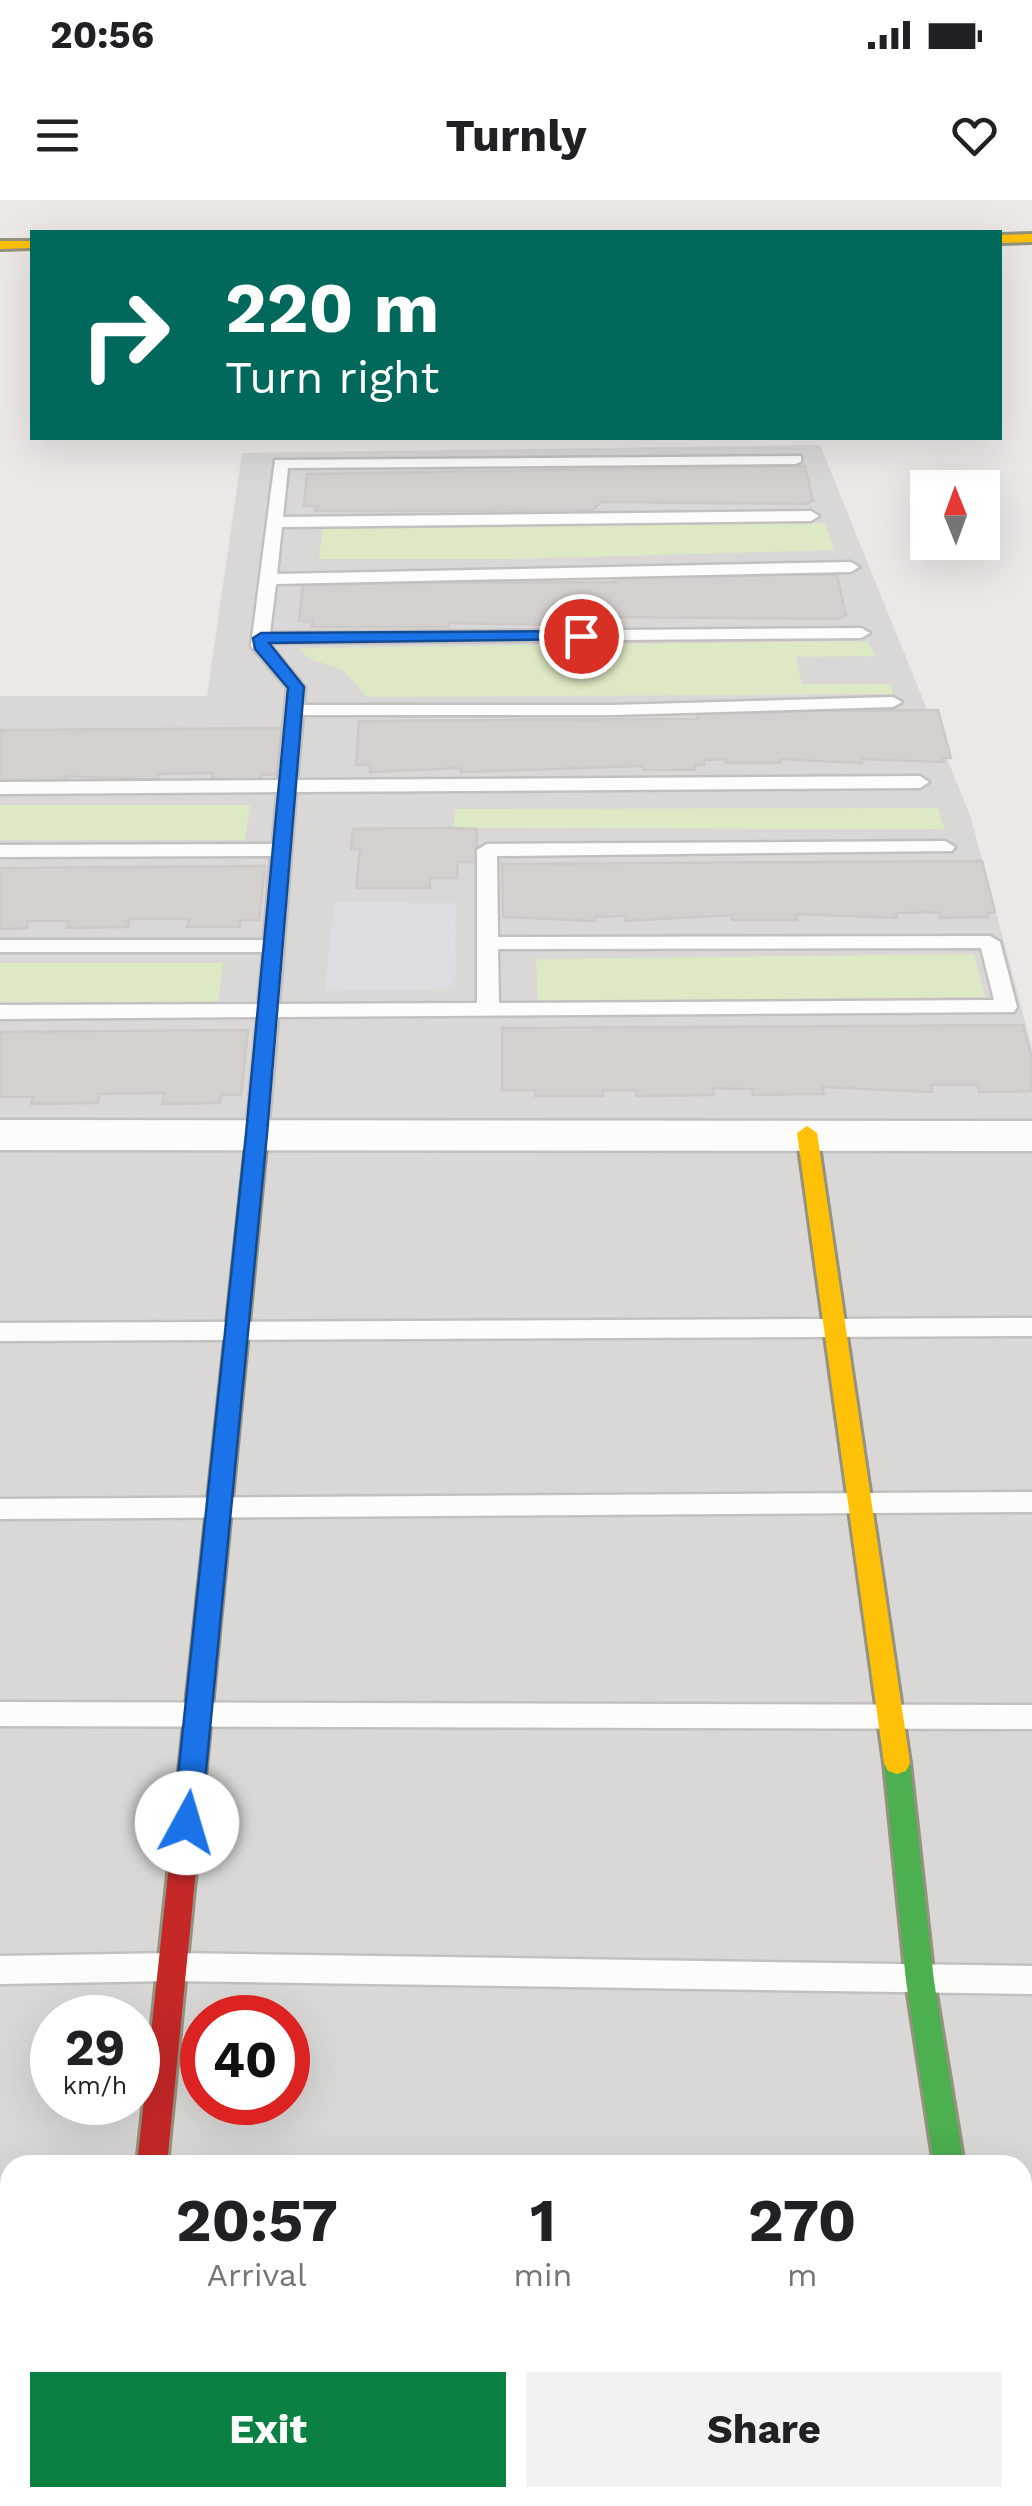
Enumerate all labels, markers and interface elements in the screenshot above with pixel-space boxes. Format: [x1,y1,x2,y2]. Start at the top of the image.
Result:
text: 20:56 [50,13,154,57]
icon: menu [30,108,85,163]
icon: heart [947,108,1002,163]
text: Turnly [445,109,587,162]
text: 220 m [225,267,439,349]
icon: right [60,270,190,400]
text: Turn right [225,351,439,404]
north arrow [910,470,1000,560]
map controls [910,470,1000,560]
pin [539,594,624,679]
icon: arrive [554,609,609,664]
position arrow [135,1771,239,1875]
speed limit sign: 40 [180,1995,310,2125]
text: 29 [65,2018,125,2077]
text: km/h [63,2071,127,2100]
text: 20:57 [176,2185,338,2256]
text: 1 [530,2185,556,2256]
text: 270 [748,2185,856,2256]
text: Arrival [207,2256,307,2294]
text: min [514,2256,572,2294]
text: m [787,2256,817,2294]
button: Exit [30,2372,506,2487]
button: Share [526,2372,1002,2487]

